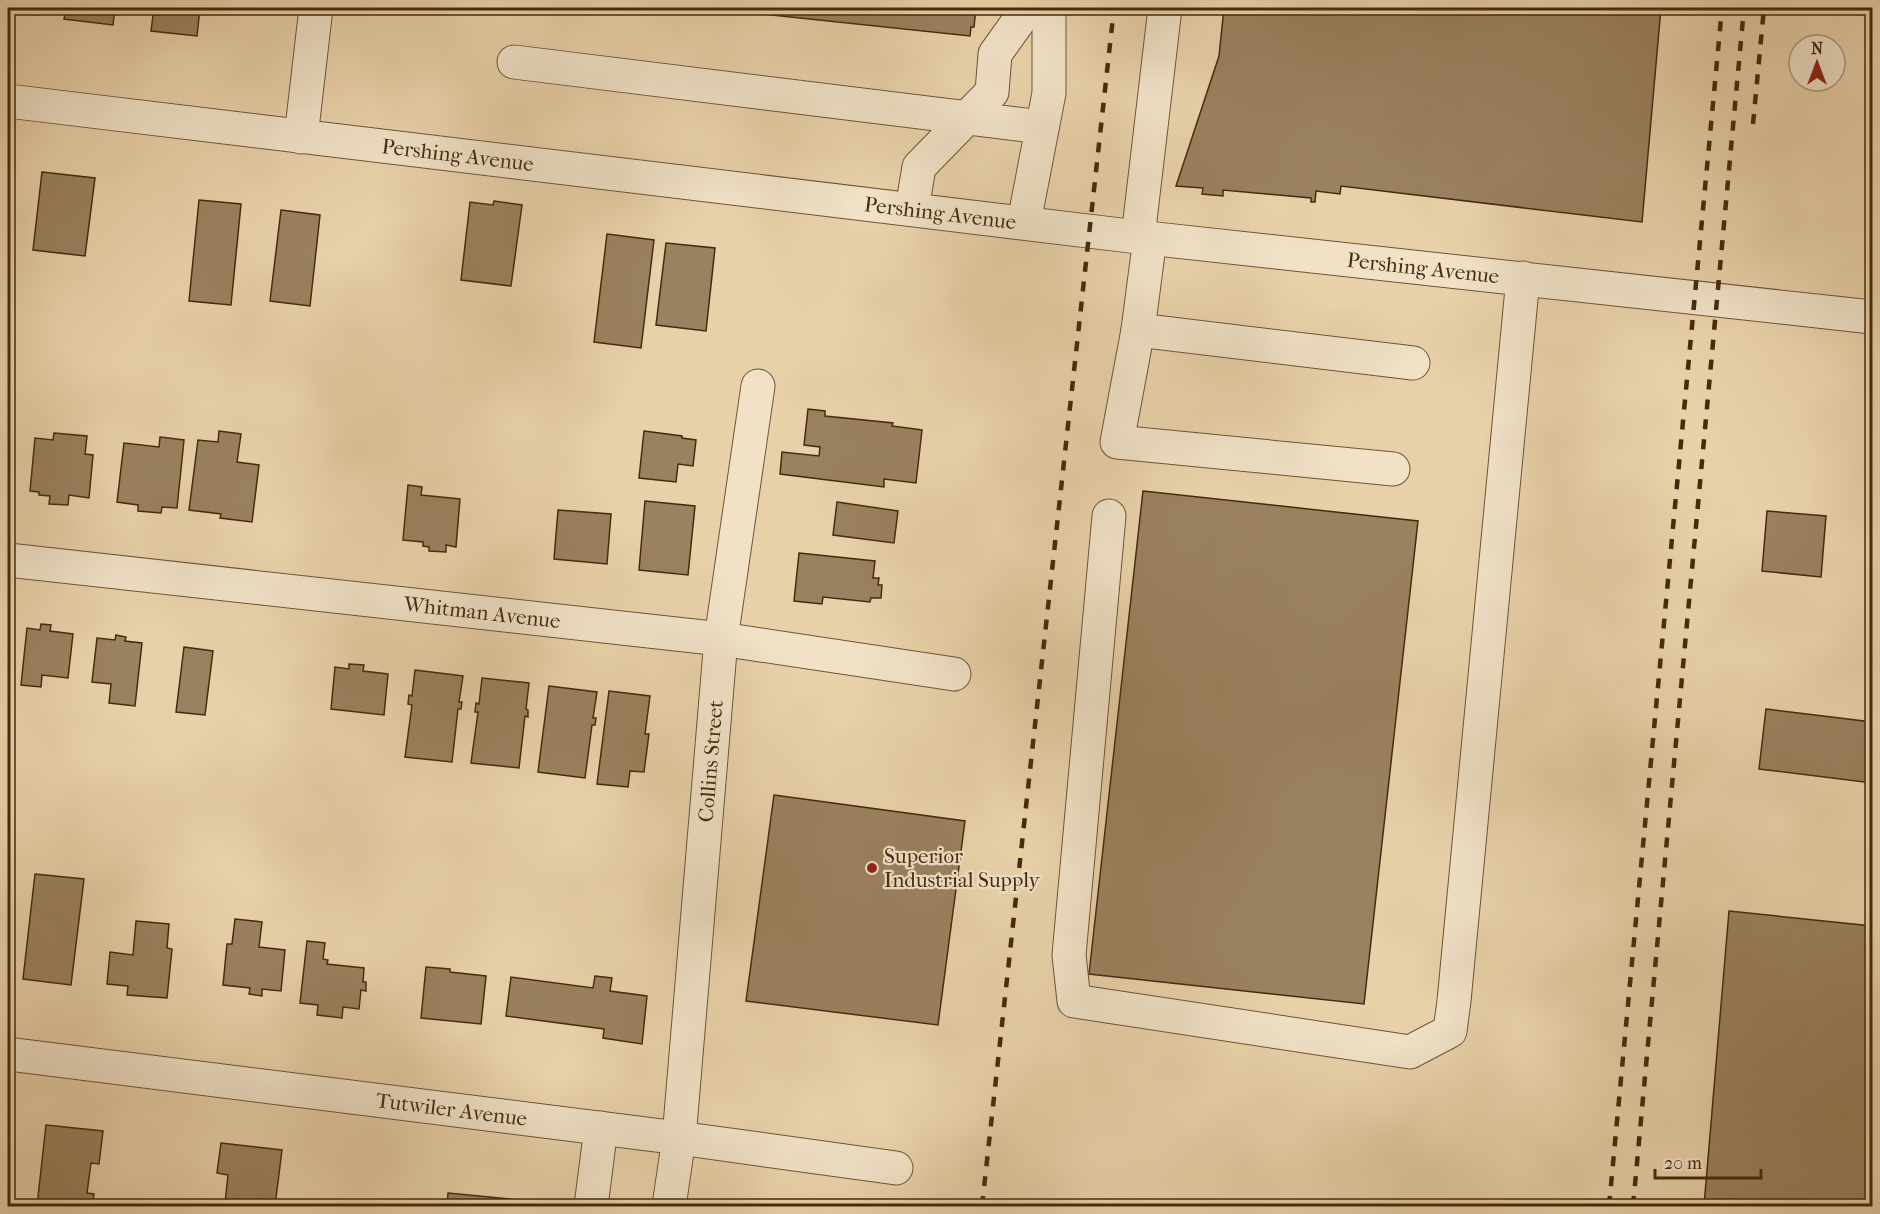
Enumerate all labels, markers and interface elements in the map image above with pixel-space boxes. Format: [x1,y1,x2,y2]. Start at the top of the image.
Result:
north arrow [1787,33,1847,93]
text: N [1811,39,1824,58]
street label: Pershing Avenue [380,134,535,176]
street label: Pershing Avenue [863,192,1018,234]
street label: Pershing Avenue [1346,248,1501,288]
street label: Whitman Avenue [401,592,562,633]
street label: Collins Street [694,699,728,823]
place label: Superior Industrial Supply [884,844,1041,892]
marker: Superior Industrial Supply [865,861,879,875]
street label: Tutwiler Avenue [375,1088,529,1131]
scale bar [1655,1142,1762,1180]
text: 20 m [1664,1153,1702,1174]

